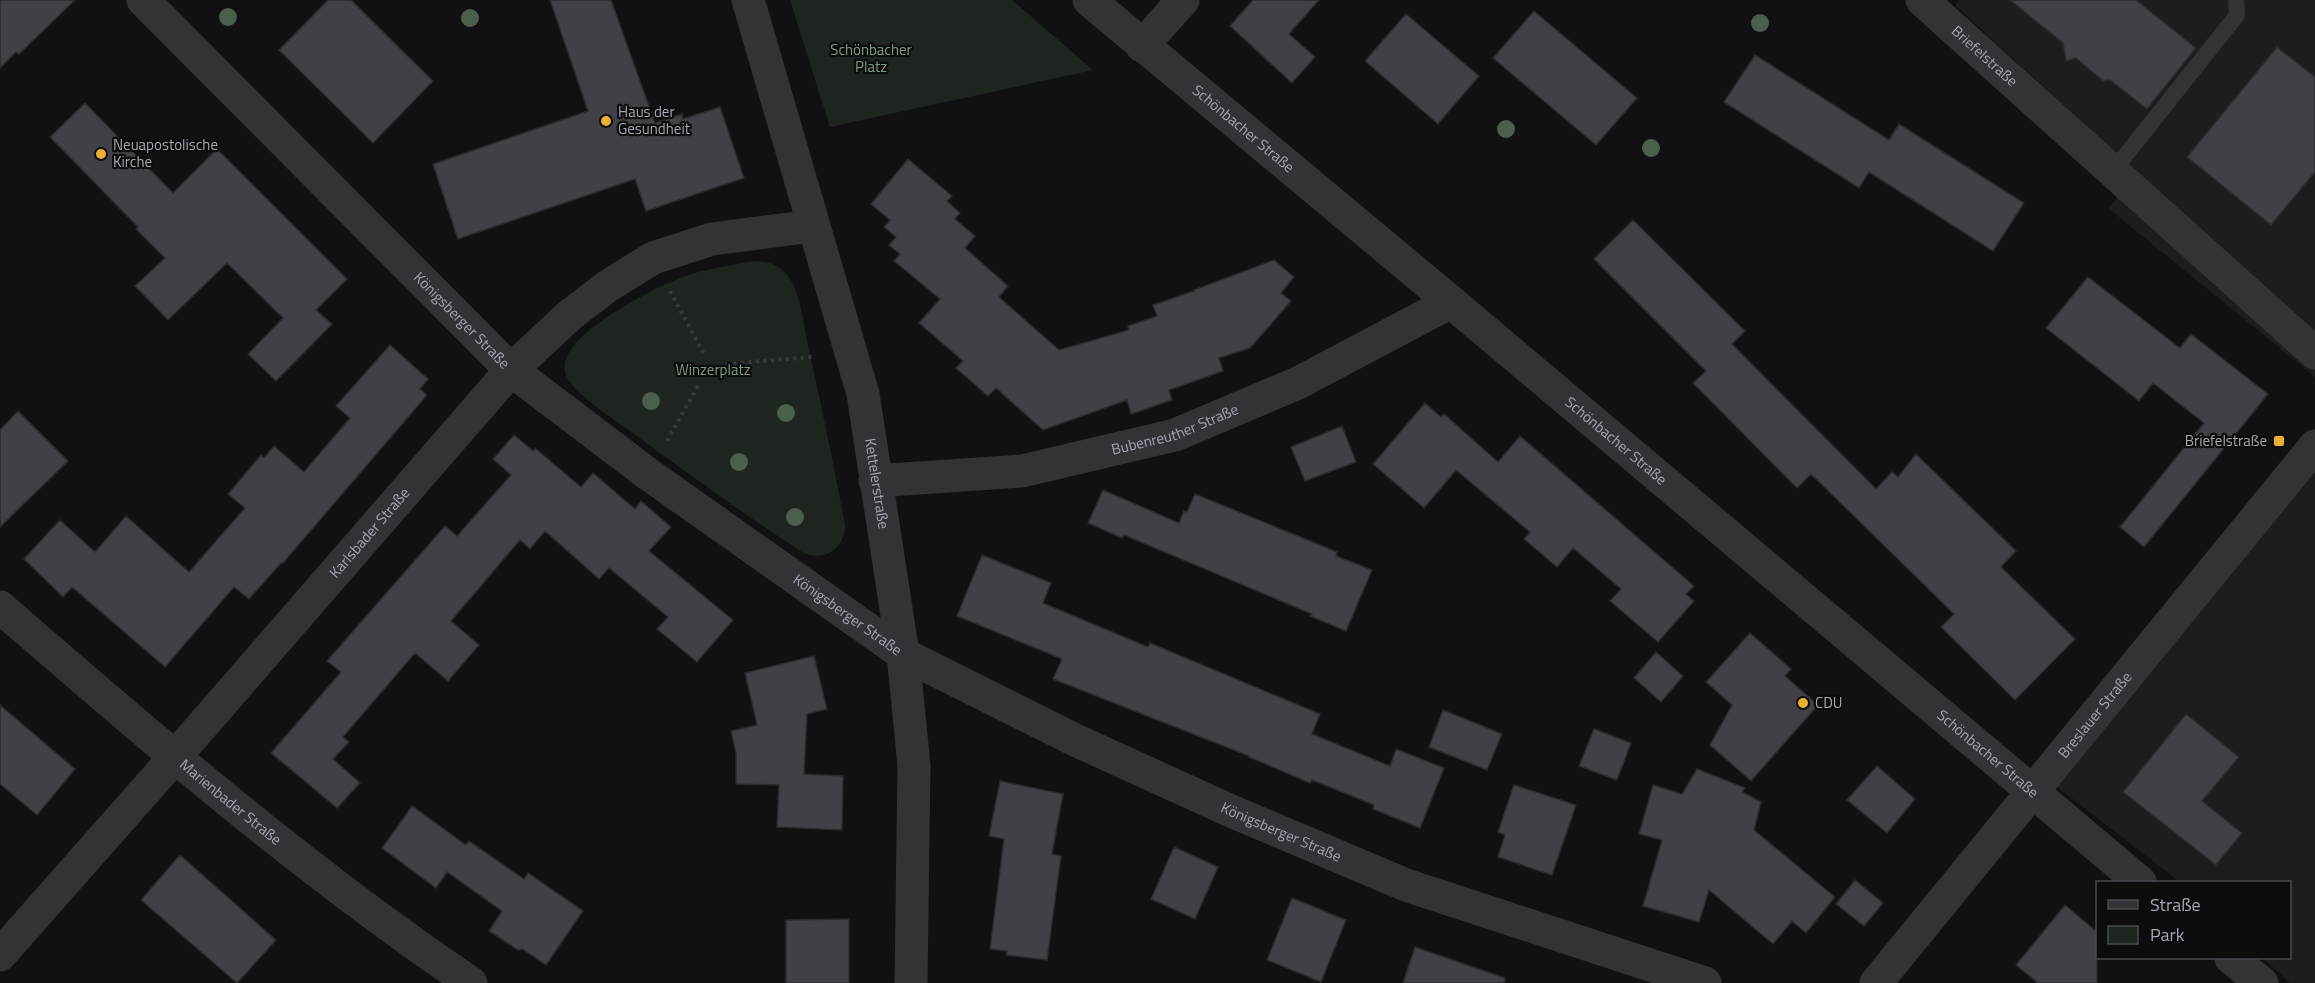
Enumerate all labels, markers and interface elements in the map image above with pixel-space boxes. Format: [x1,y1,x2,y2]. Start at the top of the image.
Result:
street label: Briefelstraße [1946,20,2023,92]
park label: Schönbacher Platz [830,38,912,78]
street label: Schönbacher Straße [1188,79,1300,178]
place label: Haus der Gesundheit [618,100,691,140]
marker: Haus der Gesundheit [599,114,613,128]
place label: Neuapostolische Kirche [113,133,218,173]
marker: Neuapostolische Kirche [94,147,108,161]
street label: Königsberger Straße [409,266,516,374]
park label: Winzerplatz [675,358,751,381]
street label: Schönbacher Straße [1560,391,1672,490]
street label: Bubenreuther Straße [1109,397,1242,461]
place label: Briefelstraße [2185,429,2267,452]
marker: Briefelstraße [2272,434,2286,448]
street label: Kettelerstraße [859,437,896,530]
street label: Karlsbader Straße [323,482,415,583]
street label: Königsberger Straße [788,568,907,661]
street label: Breslauer Straße [2052,666,2137,763]
place label: CDU [1815,691,1843,714]
marker: CDU [1796,696,1810,710]
street label: Schönbacher Straße [1932,704,2044,803]
street label: Marienbader Straße [175,753,287,850]
street label: Königsberger Straße [1217,796,1345,867]
legend [2096,881,2291,959]
text: Straße [2150,891,2201,918]
text: Park [2150,921,2185,948]

